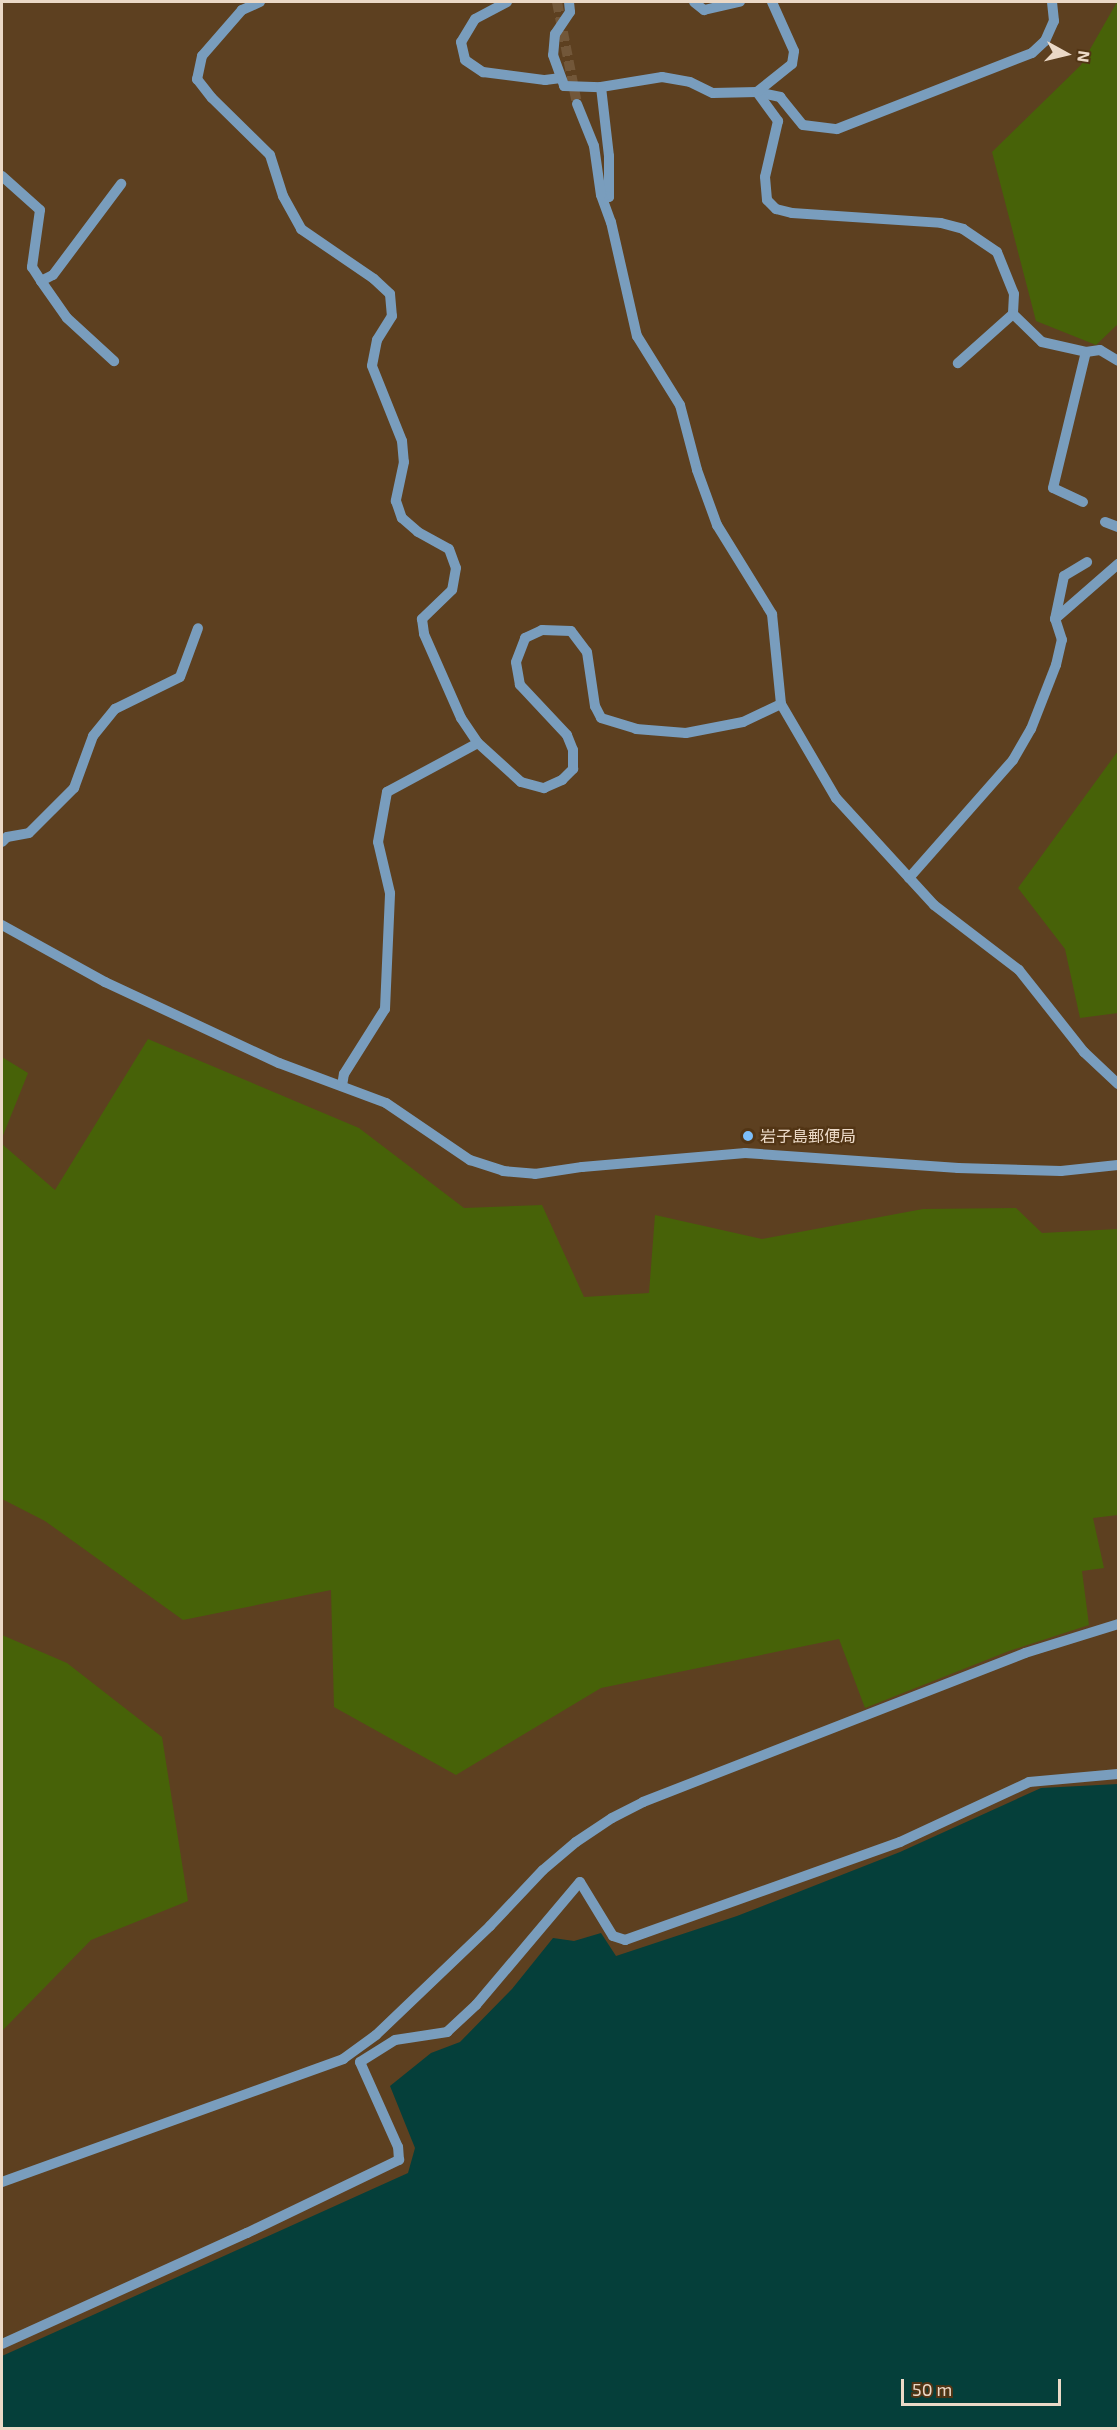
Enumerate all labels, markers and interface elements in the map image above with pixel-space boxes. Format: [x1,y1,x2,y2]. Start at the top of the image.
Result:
north arrow [1036,24,1096,84]
text: N [1074,50,1095,64]
place label: 岩子島郵便局 [760,1126,856,1146]
marker: 岩子島郵便局 [741,1129,755,1143]
scale bar [904,2367,1064,2405]
text: 50 m [912,2378,952,2400]

